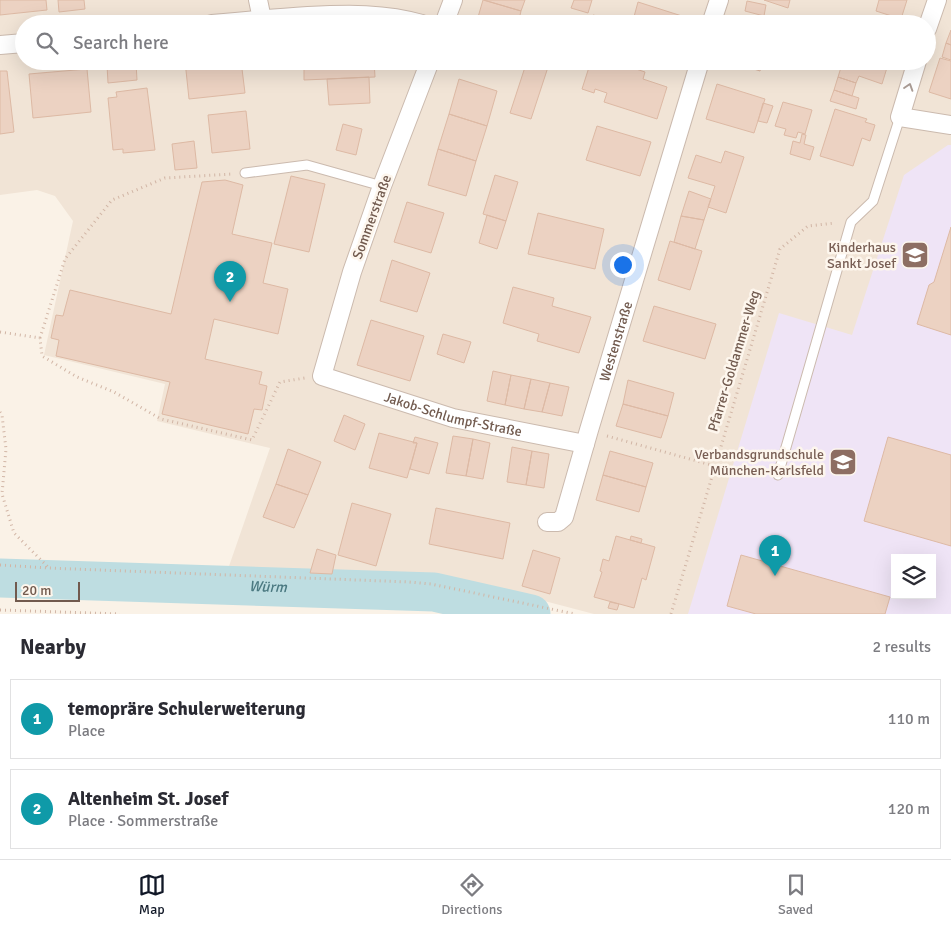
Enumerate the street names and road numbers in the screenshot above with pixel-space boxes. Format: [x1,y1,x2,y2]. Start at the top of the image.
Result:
street label: Sommerstraße [349,173,395,261]
street label: Pfarrer-Goldammer-Weg [704,288,764,434]
street label: Westenstraße [596,299,636,383]
street label: Jakob-Schlumpf-Straße [382,388,523,440]

